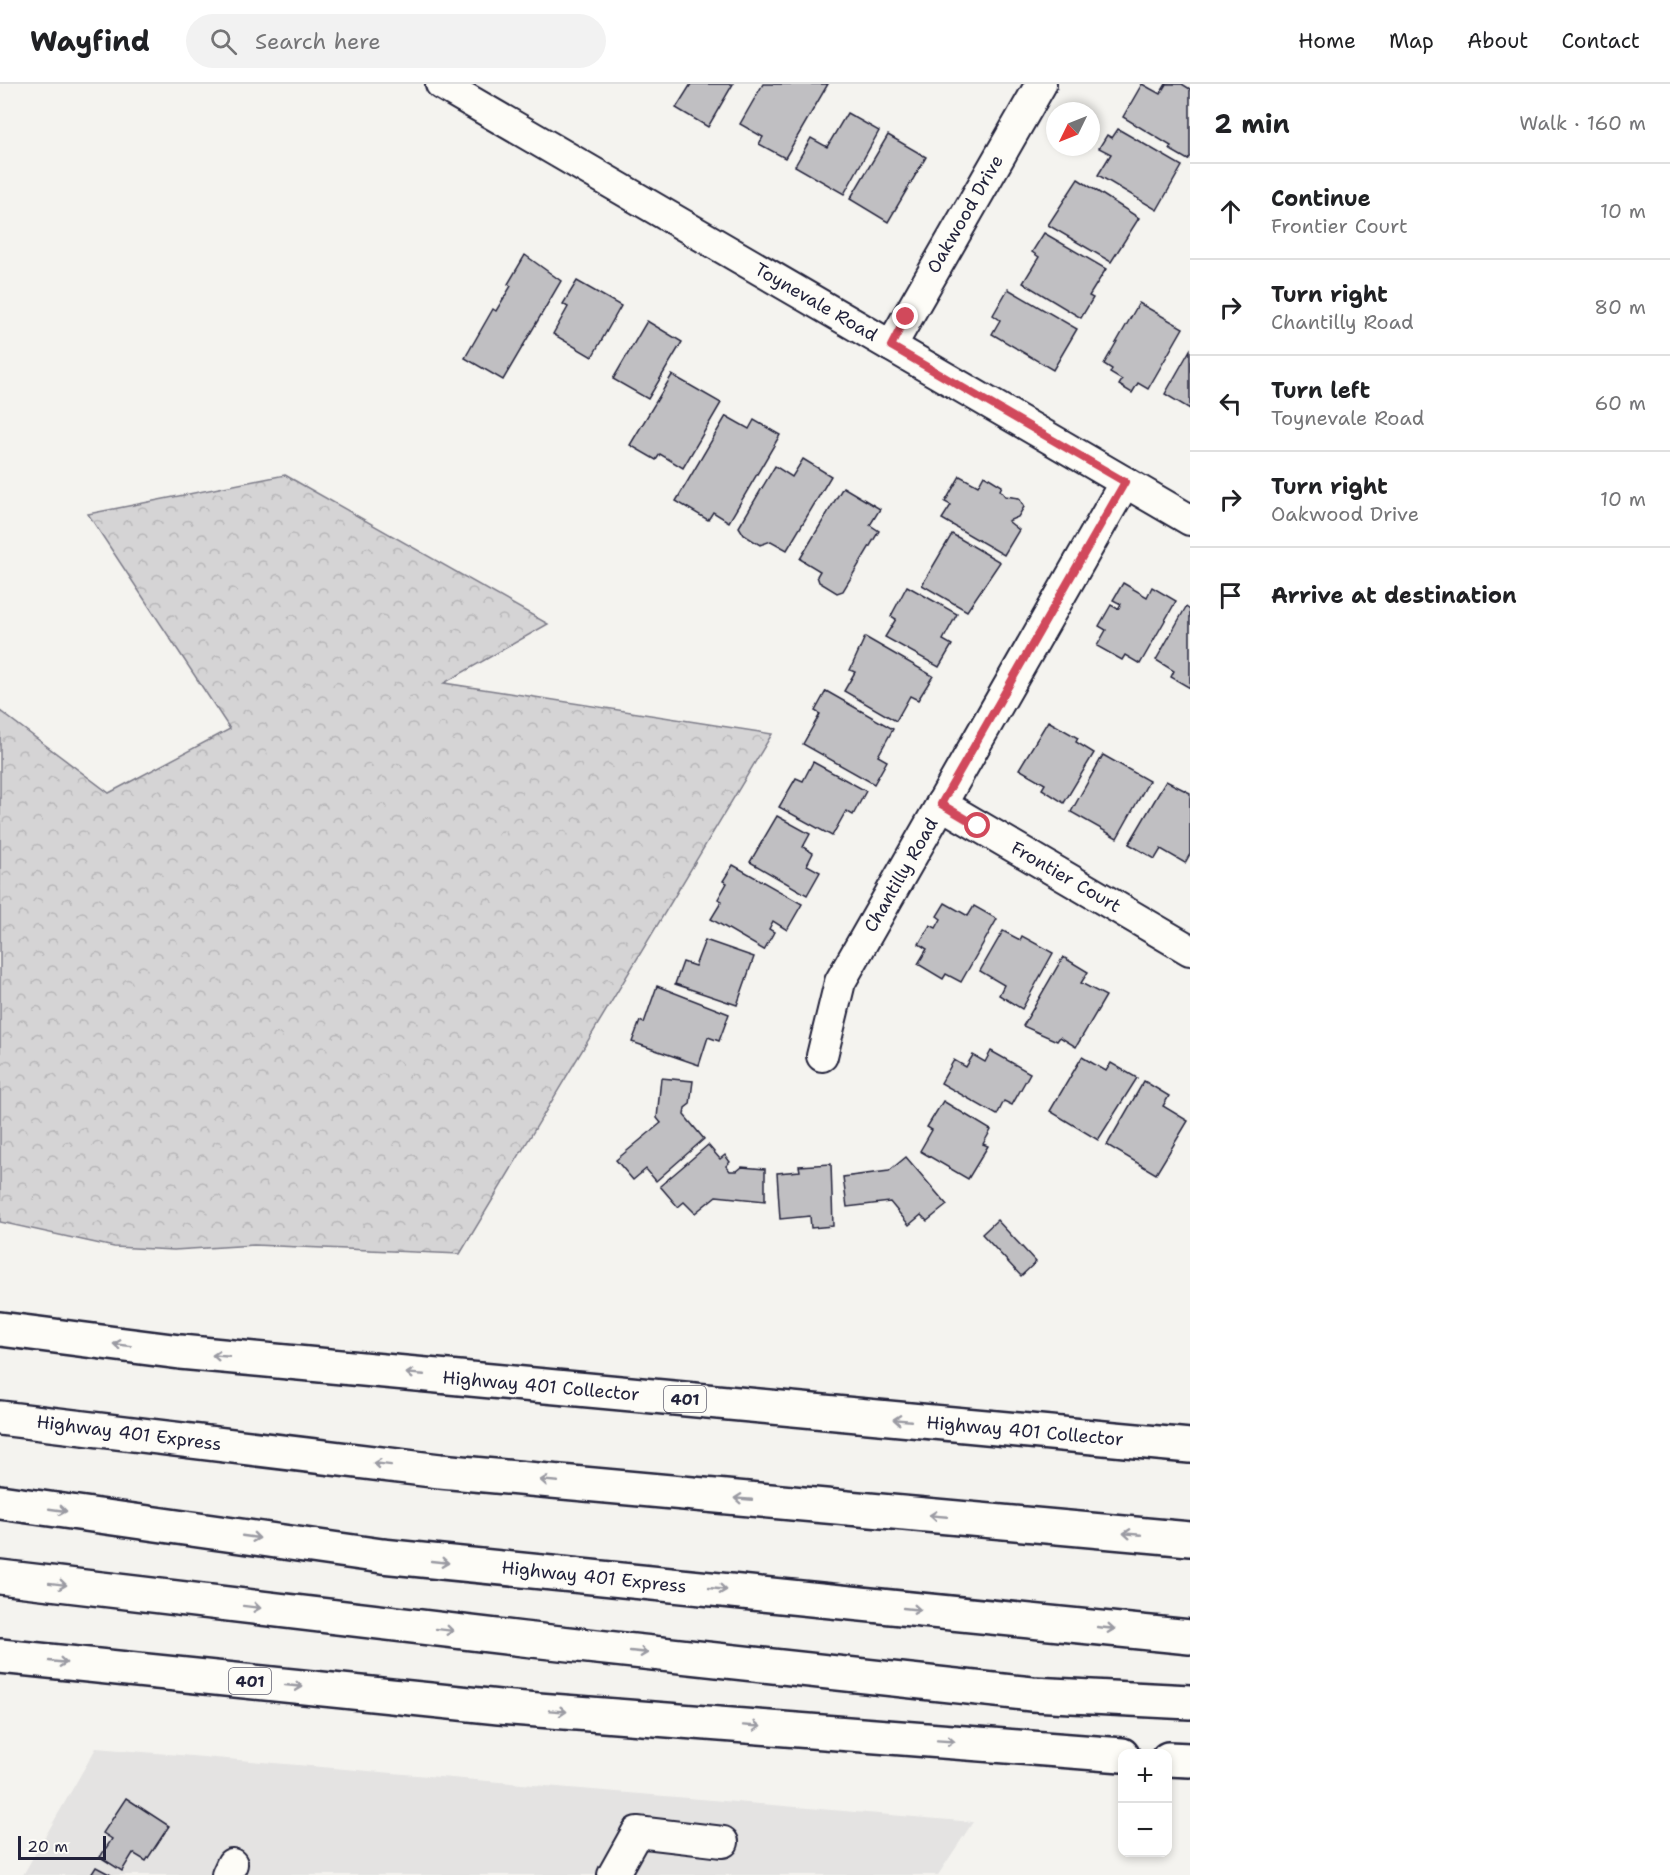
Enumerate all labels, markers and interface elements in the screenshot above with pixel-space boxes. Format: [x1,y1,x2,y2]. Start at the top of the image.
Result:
search box [186,14,606,68]
text: Wayfind [30,22,150,60]
icon: search [207,25,240,58]
text: Search here [255,27,381,56]
text: Home [1298,27,1356,55]
text: Map [1389,27,1434,55]
text: About [1467,27,1528,55]
text: Contact [1561,27,1640,55]
north arrow [1046,102,1100,156]
text: 2 min [1214,106,1290,141]
text: Walk · 160 m [1519,110,1646,136]
street label: Oakwood Drive [921,150,1009,278]
text: Continue [1271,184,1371,213]
icon: ahead [1214,195,1247,228]
text: 10 m [1600,198,1646,224]
text: Frontier Court [1271,213,1408,239]
street label: Toynevale Road [750,257,882,347]
text: Turn right [1271,280,1388,309]
icon: right [1214,291,1247,324]
text: 80 m [1594,294,1646,320]
route end [892,303,918,329]
text: Chantilly Road [1271,309,1414,335]
text: Turn left [1271,376,1370,405]
icon: left [1214,387,1247,420]
text: 60 m [1594,390,1646,416]
text: Toynevale Road [1271,405,1424,431]
text: Turn right [1271,472,1388,501]
icon: right [1214,483,1247,516]
text: 10 m [1600,486,1646,512]
text: Oakwood Drive [1271,501,1419,527]
icon: arrive [1214,579,1247,612]
text: Arrive at destination [1271,581,1517,610]
route start [964,812,990,838]
street label: Chantilly Road [859,813,943,937]
street label: Frontier Court [1007,836,1125,918]
one-way arrow [112,1339,132,1350]
one-way arrow [211,1350,231,1361]
street label: Highway 401 Collector [441,1365,641,1407]
one-way arrow [405,1368,425,1379]
road number: 401 [664,1386,706,1412]
street label: Highway 401 Express [35,1410,223,1456]
street label: Highway 401 Collector [925,1410,1125,1452]
one-way arrow [892,1414,912,1425]
one-way arrow [372,1459,392,1470]
one-way arrow [540,1475,560,1486]
one-way arrow [734,1493,754,1504]
one-way arrow [48,1505,67,1516]
one-way arrow [928,1511,948,1522]
one-way arrow [1122,1528,1142,1539]
one-way arrow [241,1532,260,1543]
street label: Highway 401 Express [500,1555,688,1599]
one-way arrow [430,1557,450,1568]
one-way arrow [48,1579,68,1590]
one-way arrow [707,1584,727,1595]
one-way arrow [241,1601,261,1612]
one-way arrow [901,1604,921,1615]
one-way arrow [1095,1623,1115,1634]
one-way arrow [435,1624,455,1635]
one-way arrow [629,1646,649,1657]
one-way arrow [48,1657,68,1668]
road number: 401 [229,1668,271,1694]
one-way arrow [284,1681,303,1692]
one-way arrow [547,1706,567,1717]
one-way arrow [741,1721,761,1732]
one-way arrow [936,1736,956,1747]
map controls [1118,1749,1172,1857]
button: + [1118,1749,1172,1803]
button: − [1118,1803,1172,1857]
scale bar [18,1833,106,1860]
text: 20 m [27,1836,68,1857]

